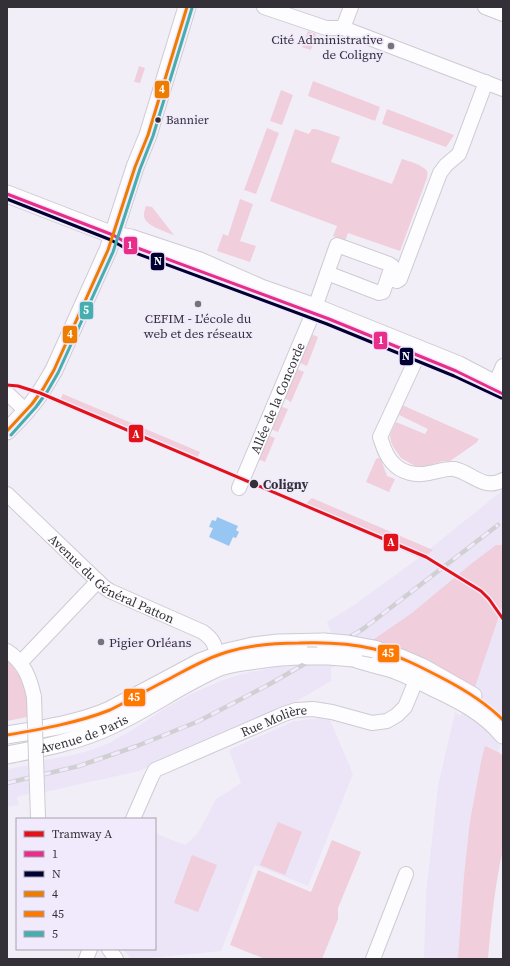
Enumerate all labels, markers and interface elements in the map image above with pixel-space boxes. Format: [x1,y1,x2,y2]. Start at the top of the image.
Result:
place label: Cité Administrative de Coligny [271,31,383,63]
marker: Cité Administrative de Coligny [386,41,396,51]
line badge: 4 [154,80,170,99]
text: 4 [159,82,165,97]
place label: Bannier [166,112,209,128]
marker: Bannier [153,115,163,125]
line badge: 1 [123,236,138,255]
text: 1 [127,238,133,253]
line badge: N [150,252,165,271]
text: N [154,254,162,269]
marker: CEFIM - L'école du web et des réseaux [193,299,203,309]
line badge: 5 [79,301,94,320]
text: 5 [83,303,89,318]
place label: CEFIM - L'école du web et des réseaux [144,310,252,342]
line badge: 4 [62,325,78,344]
text: 4 [67,327,73,342]
line badge: 1 [373,331,388,350]
text: 1 [378,333,384,348]
street label: Allée de la Concorde [246,339,308,456]
line badge: N [399,347,414,366]
text: N [402,349,410,364]
line badge: A [128,424,144,443]
text: A [132,427,140,442]
place label: Coligny [263,476,308,493]
marker: Coligny [248,478,260,490]
street label: Avenue du Général Patton [45,530,177,627]
line badge: A [383,533,399,552]
text: A [387,535,395,550]
place label: Pigier Orléans [109,634,192,651]
marker: Pigier Orléans [96,637,106,647]
line badge: 45 [377,644,400,663]
text: 45 [382,646,394,661]
line badge: 45 [123,688,146,707]
text: 45 [128,690,140,705]
street label: Rue Molière [238,701,308,740]
street label: Avenue de Paris [38,710,131,757]
legend [16,818,156,950]
text: Tramway A [52,826,112,842]
text: 1 [52,846,58,862]
text: N [52,866,61,882]
text: 4 [52,886,58,902]
text: 45 [52,906,64,922]
text: 5 [52,926,58,942]

